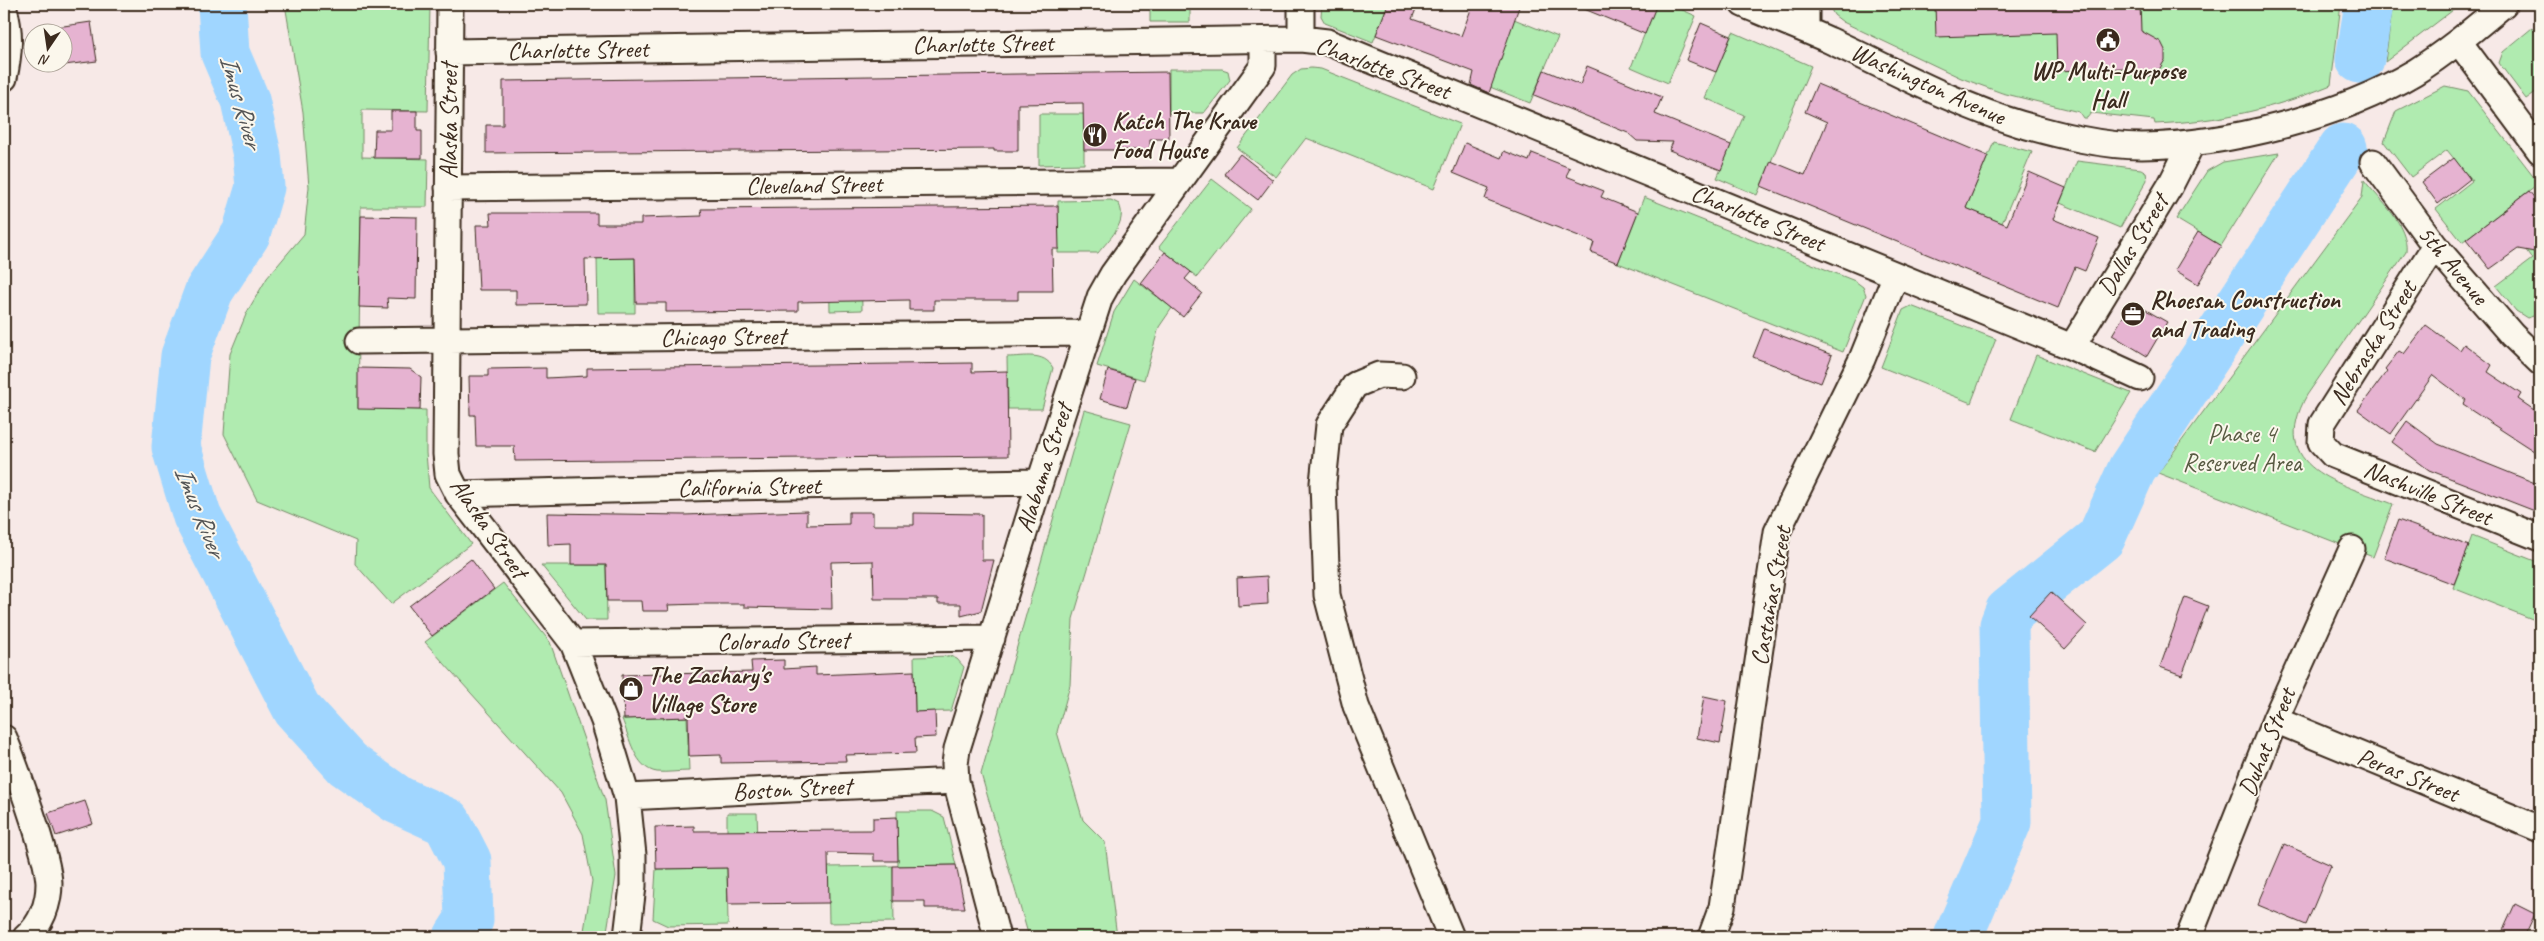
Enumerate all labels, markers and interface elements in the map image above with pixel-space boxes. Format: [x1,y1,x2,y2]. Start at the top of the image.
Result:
north arrow [22,22,72,72]
street label: Charlotte Street [912,27,1057,61]
public building icon: WP Multi-Purpose Hall [2095,27,2121,53]
street label: Charlotte Street [1311,29,1457,108]
street label: Charlotte Street [507,33,652,67]
street label: Washington Avenue [1846,36,2012,133]
text: N [37,50,51,69]
water label: Imus River [212,51,271,156]
place label: WP Multi-Purpose Hall [2031,55,2187,116]
street label: Alaska Street [433,59,465,179]
place label: Katch The Krave Food House [1112,105,1258,166]
restaurant icon: Katch The Krave Food House [1082,122,1108,148]
street label: Cleveland Street [746,168,885,202]
street label: Charlotte Street [1687,177,1832,260]
street label: Dallas Street [2090,185,2178,302]
street label: 5th Avenue [2410,219,2497,313]
street label: Nebraska Street [2322,272,2425,411]
place label: Rhoesan Construction and Trading [2150,284,2342,345]
office icon: Rhoesan Construction and Trading [2120,301,2146,327]
street label: Chicago Street [660,320,790,354]
street label: Alabama Street [1008,396,1081,536]
park label: Phase 4 Reserved Area [2183,418,2303,479]
street label: Nashville Street [2359,453,2499,534]
water label: Imus River [167,461,235,566]
street label: California Street [677,470,823,504]
street label: Alaska Street [443,471,537,588]
street label: Castañas Street [1743,521,1799,668]
street label: Colorado Street [717,624,853,658]
place label: The Zachary's Village Store [648,659,772,720]
shop icon: The Zachary's Village Store [618,676,644,702]
street label: Duhat Street [2231,681,2304,801]
street label: Peras Street [2353,740,2466,811]
street label: Boston Street [732,770,856,808]

